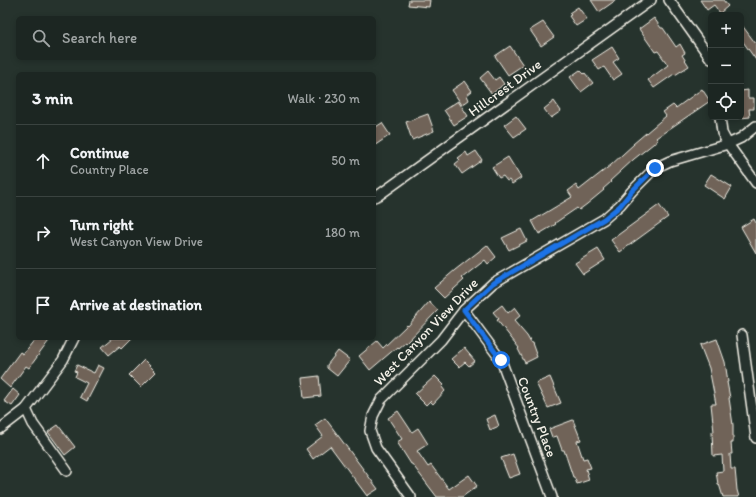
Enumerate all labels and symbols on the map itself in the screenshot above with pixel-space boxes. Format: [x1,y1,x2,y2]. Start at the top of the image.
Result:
street label: Hillcrest Drive [465,56,545,120]
route end [646,159,664,177]
street label: West Canyon View Drive [370,274,482,389]
route start [492,351,510,369]
street label: Country Place [514,374,560,460]

